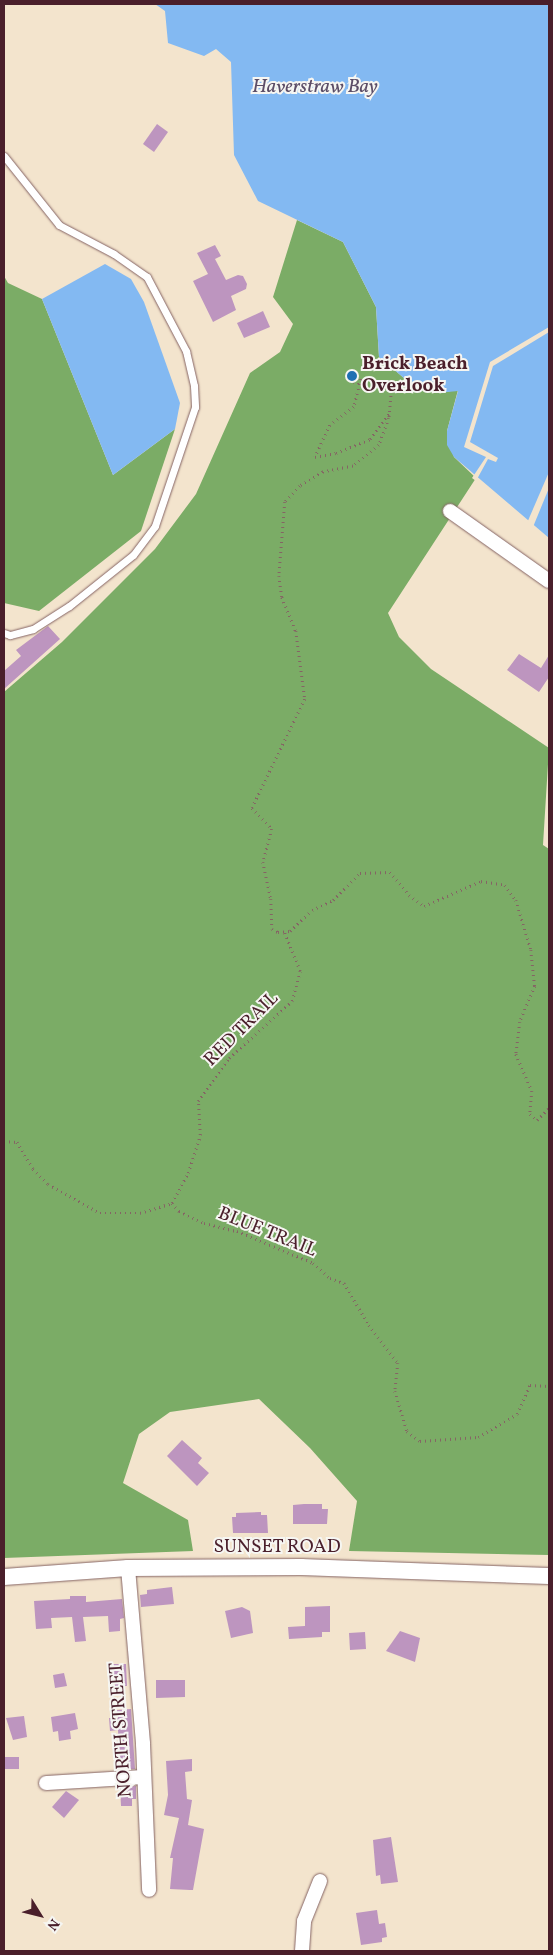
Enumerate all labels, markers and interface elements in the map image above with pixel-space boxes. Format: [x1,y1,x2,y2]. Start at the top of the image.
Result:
water label: Haverstraw Bay [252,75,378,99]
place label: Brick Beach Overlook [362,354,468,398]
marker: Brick Beach Overlook [346,370,358,382]
street label: RED TRAIL [200,988,284,1072]
street label: BLUE TRAIL [214,1203,320,1263]
street label: SUNSET ROAD [213,1537,341,1559]
street label: NORTH STREET [106,1662,138,1798]
north arrow [15,1890,65,1940]
text: N [42,1914,63,1934]

